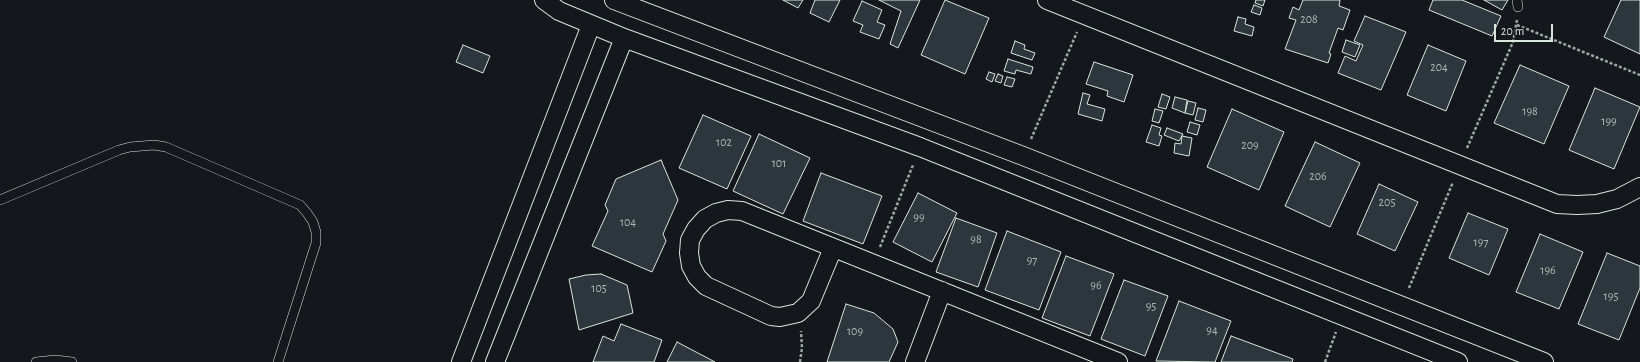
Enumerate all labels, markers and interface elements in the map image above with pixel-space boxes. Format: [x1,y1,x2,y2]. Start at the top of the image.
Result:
house number: 208 [1300,12,1318,26]
scale bar [1496,16,1555,42]
text: 20 m [1501,25,1524,37]
house number: 204 [1430,60,1448,74]
house number: 198 [1522,104,1538,118]
house number: 199 [1601,114,1617,128]
house number: 102 [716,135,732,149]
house number: 209 [1241,138,1259,152]
house number: 101 [772,156,786,170]
house number: 206 [1309,169,1327,183]
house number: 205 [1379,195,1395,209]
house number: 99 [913,210,925,224]
house number: 104 [620,215,636,229]
house number: 98 [970,232,982,246]
house number: 197 [1474,235,1488,249]
house number: 97 [1027,253,1037,267]
house number: 196 [1540,263,1556,277]
house number: 96 [1090,278,1102,292]
house number: 105 [591,281,607,295]
house number: 195 [1604,289,1618,303]
house number: 95 [1146,299,1156,313]
house number: 94 [1206,323,1218,337]
house number: 109 [847,324,863,338]

